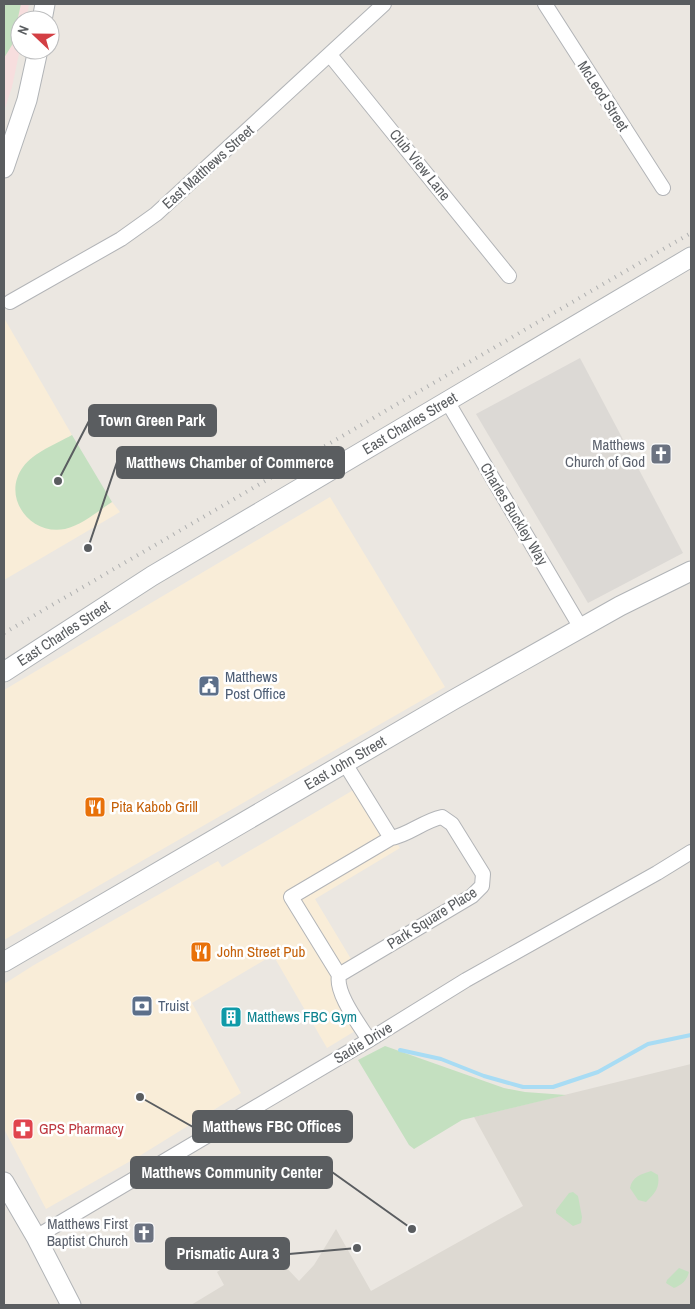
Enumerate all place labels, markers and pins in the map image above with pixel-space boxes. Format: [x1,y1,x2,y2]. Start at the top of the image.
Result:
callout: Town Green Park [89,405,216,436]
place label: Matthews Church of God [565,434,645,472]
church icon: Matthews Church of God [649,442,673,466]
callout: Matthews Chamber of Commerce [117,447,344,478]
place label: Matthews Post Office [225,666,286,704]
public building icon: Matthews Post Office [197,674,221,698]
restaurant icon: Pita Kabob Grill [83,795,107,819]
place label: Pita Kabob Grill [111,796,198,817]
restaurant icon: John Street Pub [189,940,213,964]
place label: John Street Pub [217,941,305,962]
bank icon: Truist [130,994,154,1018]
place label: Truist [158,995,190,1016]
building icon: Matthews FBC Gym [219,1005,243,1029]
place label: Matthews FBC Gym [247,1006,357,1027]
callout: Matthews FBC Offices [193,1111,352,1142]
pharmacy icon: GPS Pharmacy [11,1117,35,1141]
place label: GPS Pharmacy [39,1118,125,1139]
callout: Matthews Community Center [131,1157,332,1188]
place label: Matthews First Baptist Church [47,1213,129,1251]
church icon: Matthews First Baptist Church [132,1221,156,1245]
callout: Prismatic Aura 3 [166,1238,289,1269]

